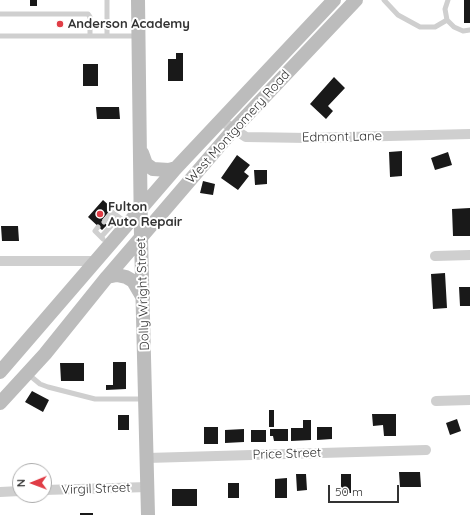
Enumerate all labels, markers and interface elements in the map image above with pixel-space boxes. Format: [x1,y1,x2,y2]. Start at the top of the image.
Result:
place label: Anderson Academy [68,16,190,32]
marker: Anderson Academy [55,19,65,29]
street label: West Montgomery Road [183,67,293,187]
street label: Edmont Lane [302,129,382,145]
place label: Fulton Auto Repair [108,199,182,230]
marker: Fulton Auto Repair [95,209,105,219]
street label: Dolly Wright Street [133,237,153,351]
street label: Price Street [252,445,322,463]
north arrow [12,463,52,503]
scale bar [330,477,401,503]
text: N [14,479,28,487]
street label: Virgil Street [61,480,131,498]
text: 50 m [335,484,363,499]

